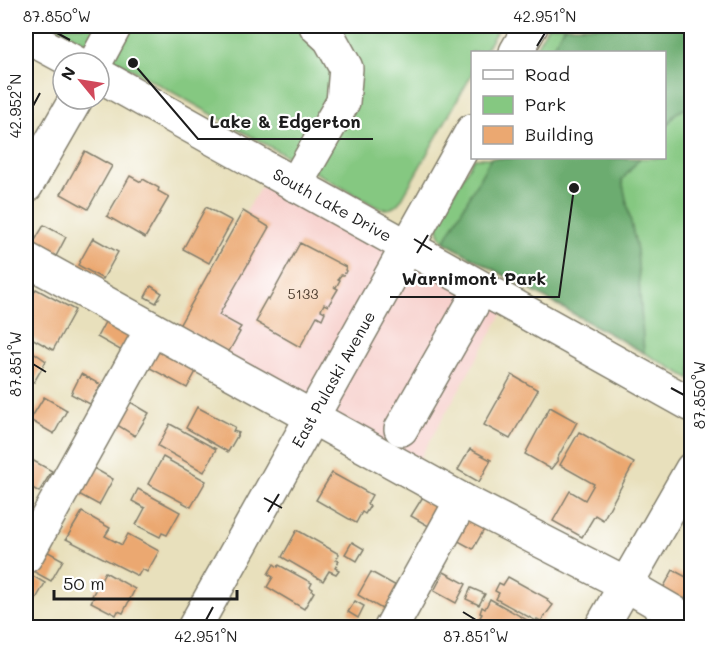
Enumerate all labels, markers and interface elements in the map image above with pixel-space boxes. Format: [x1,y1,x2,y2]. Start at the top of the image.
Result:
text: 87.850°W [23,6,91,26]
text: 42.951°N [514,6,576,26]
north arrow [51,51,111,111]
legend [471,51,666,159]
text: Road [525,62,570,86]
text: N [55,63,80,84]
text: 42.952°N [5,74,25,138]
text: Park [525,92,566,116]
callout: Lake & Edgerton [198,103,373,139]
text: Lake & Edgerton [209,109,361,133]
text: Building [525,122,593,146]
street label: South Lake Drive [269,163,396,246]
callout: Warnimont Park [390,261,559,297]
text: Warnimont Park [402,266,546,290]
house number: 5133 [288,284,318,303]
street label: East Pulaski Avenue [286,307,379,451]
text: 87.851°W [5,331,25,397]
text: 87.850°W [689,361,709,429]
scale bar [54,563,237,601]
text: 50 m [63,571,105,595]
text: 42.951°N [175,626,237,646]
text: 87.851°W [443,626,509,646]

